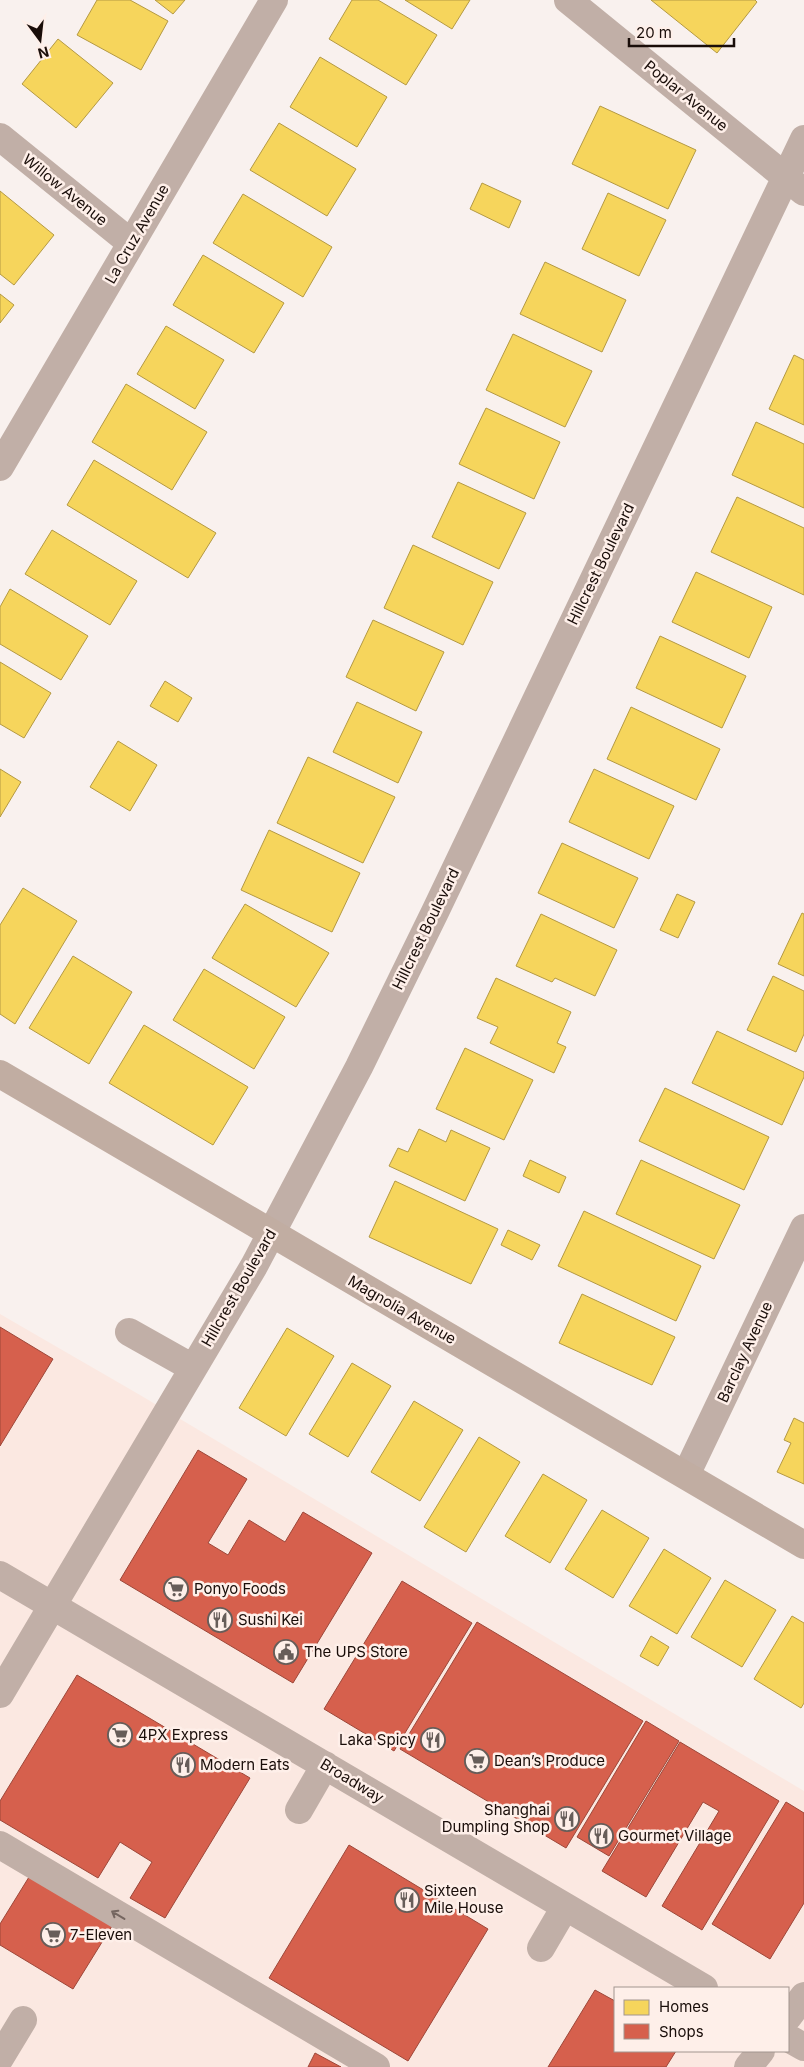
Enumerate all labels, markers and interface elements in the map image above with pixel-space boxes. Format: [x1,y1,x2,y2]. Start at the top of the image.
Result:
north arrow [15,15,65,65]
scale bar [629,15,734,47]
text: 20 m [636,23,672,42]
text: N [36,43,51,63]
street label: Poplar Avenue [641,56,732,135]
street label: Willow Avenue [19,150,112,230]
street label: La Cruz Avenue [100,181,173,287]
street label: Hillcrest Boulevard [563,500,638,628]
street label: Hillcrest Boulevard [388,865,463,993]
street label: Hillcrest Boulevard [197,1225,280,1350]
street label: Magnolia Avenue [345,1271,460,1348]
street label: Barclay Avenue [713,1298,776,1405]
supermarket icon: Ponyo Foods [163,1576,189,1602]
place label: Ponyo Foods [194,1579,286,1598]
restaurant icon: Sushi Kei [207,1607,233,1633]
place label: Sushi Kei [238,1610,303,1629]
public building icon: The UPS Store [273,1639,299,1665]
place label: The UPS Store [304,1642,408,1661]
supermarket icon: 4PX Express [107,1722,133,1748]
place label: 4PX Express [138,1725,228,1744]
restaurant icon: Laka Spicy [420,1727,446,1753]
place label: Laka Spicy [339,1730,417,1749]
supermarket icon: Dean’s Produce [464,1748,490,1774]
place label: Dean’s Produce [494,1751,605,1770]
restaurant icon: Modern Eats [170,1752,196,1778]
street label: Broadway [317,1754,388,1807]
place label: Modern Eats [200,1755,290,1774]
place label: Shanghai Dumpling Shop [442,1800,550,1836]
restaurant icon: Shanghai Dumpling Shop [554,1806,580,1832]
restaurant icon: Gourmet Village [588,1823,614,1849]
place label: Gourmet Village [618,1826,732,1845]
place label: Sixteen Mile House [424,1881,503,1917]
restaurant icon: Sixteen Mile House [394,1887,420,1913]
one-way arrow [111,1909,125,1919]
supermarket icon: 7-Eleven [40,1922,66,1948]
place label: 7-Eleven [70,1925,132,1944]
legend [614,1987,789,2052]
text: Homes [659,1997,709,2016]
text: Shops [659,2022,704,2041]

